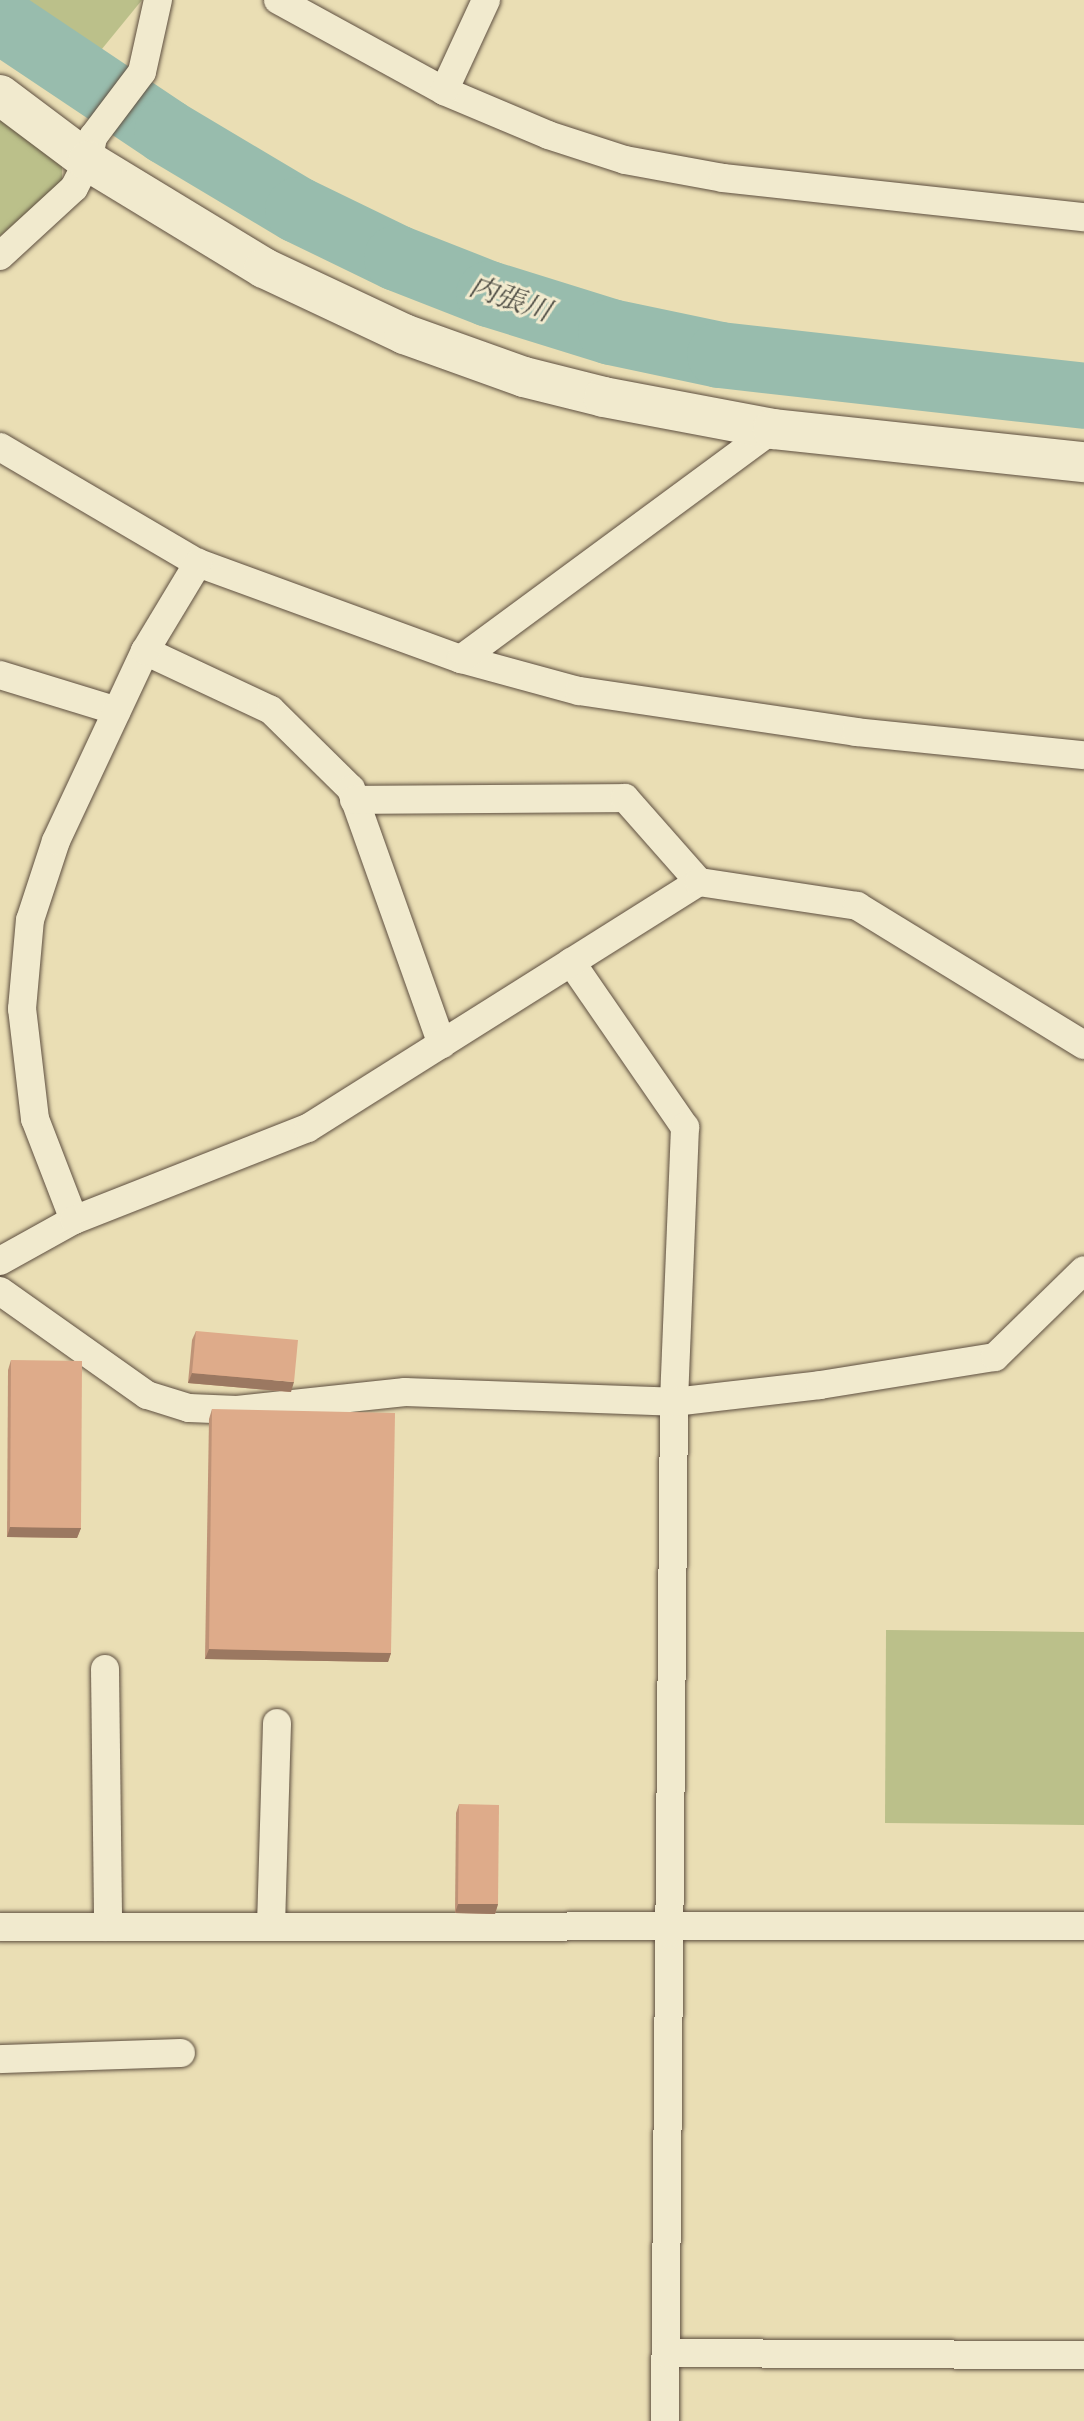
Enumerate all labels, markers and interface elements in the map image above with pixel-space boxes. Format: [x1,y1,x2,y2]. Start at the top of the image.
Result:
water label: 内張川 [465,269,555,329]

